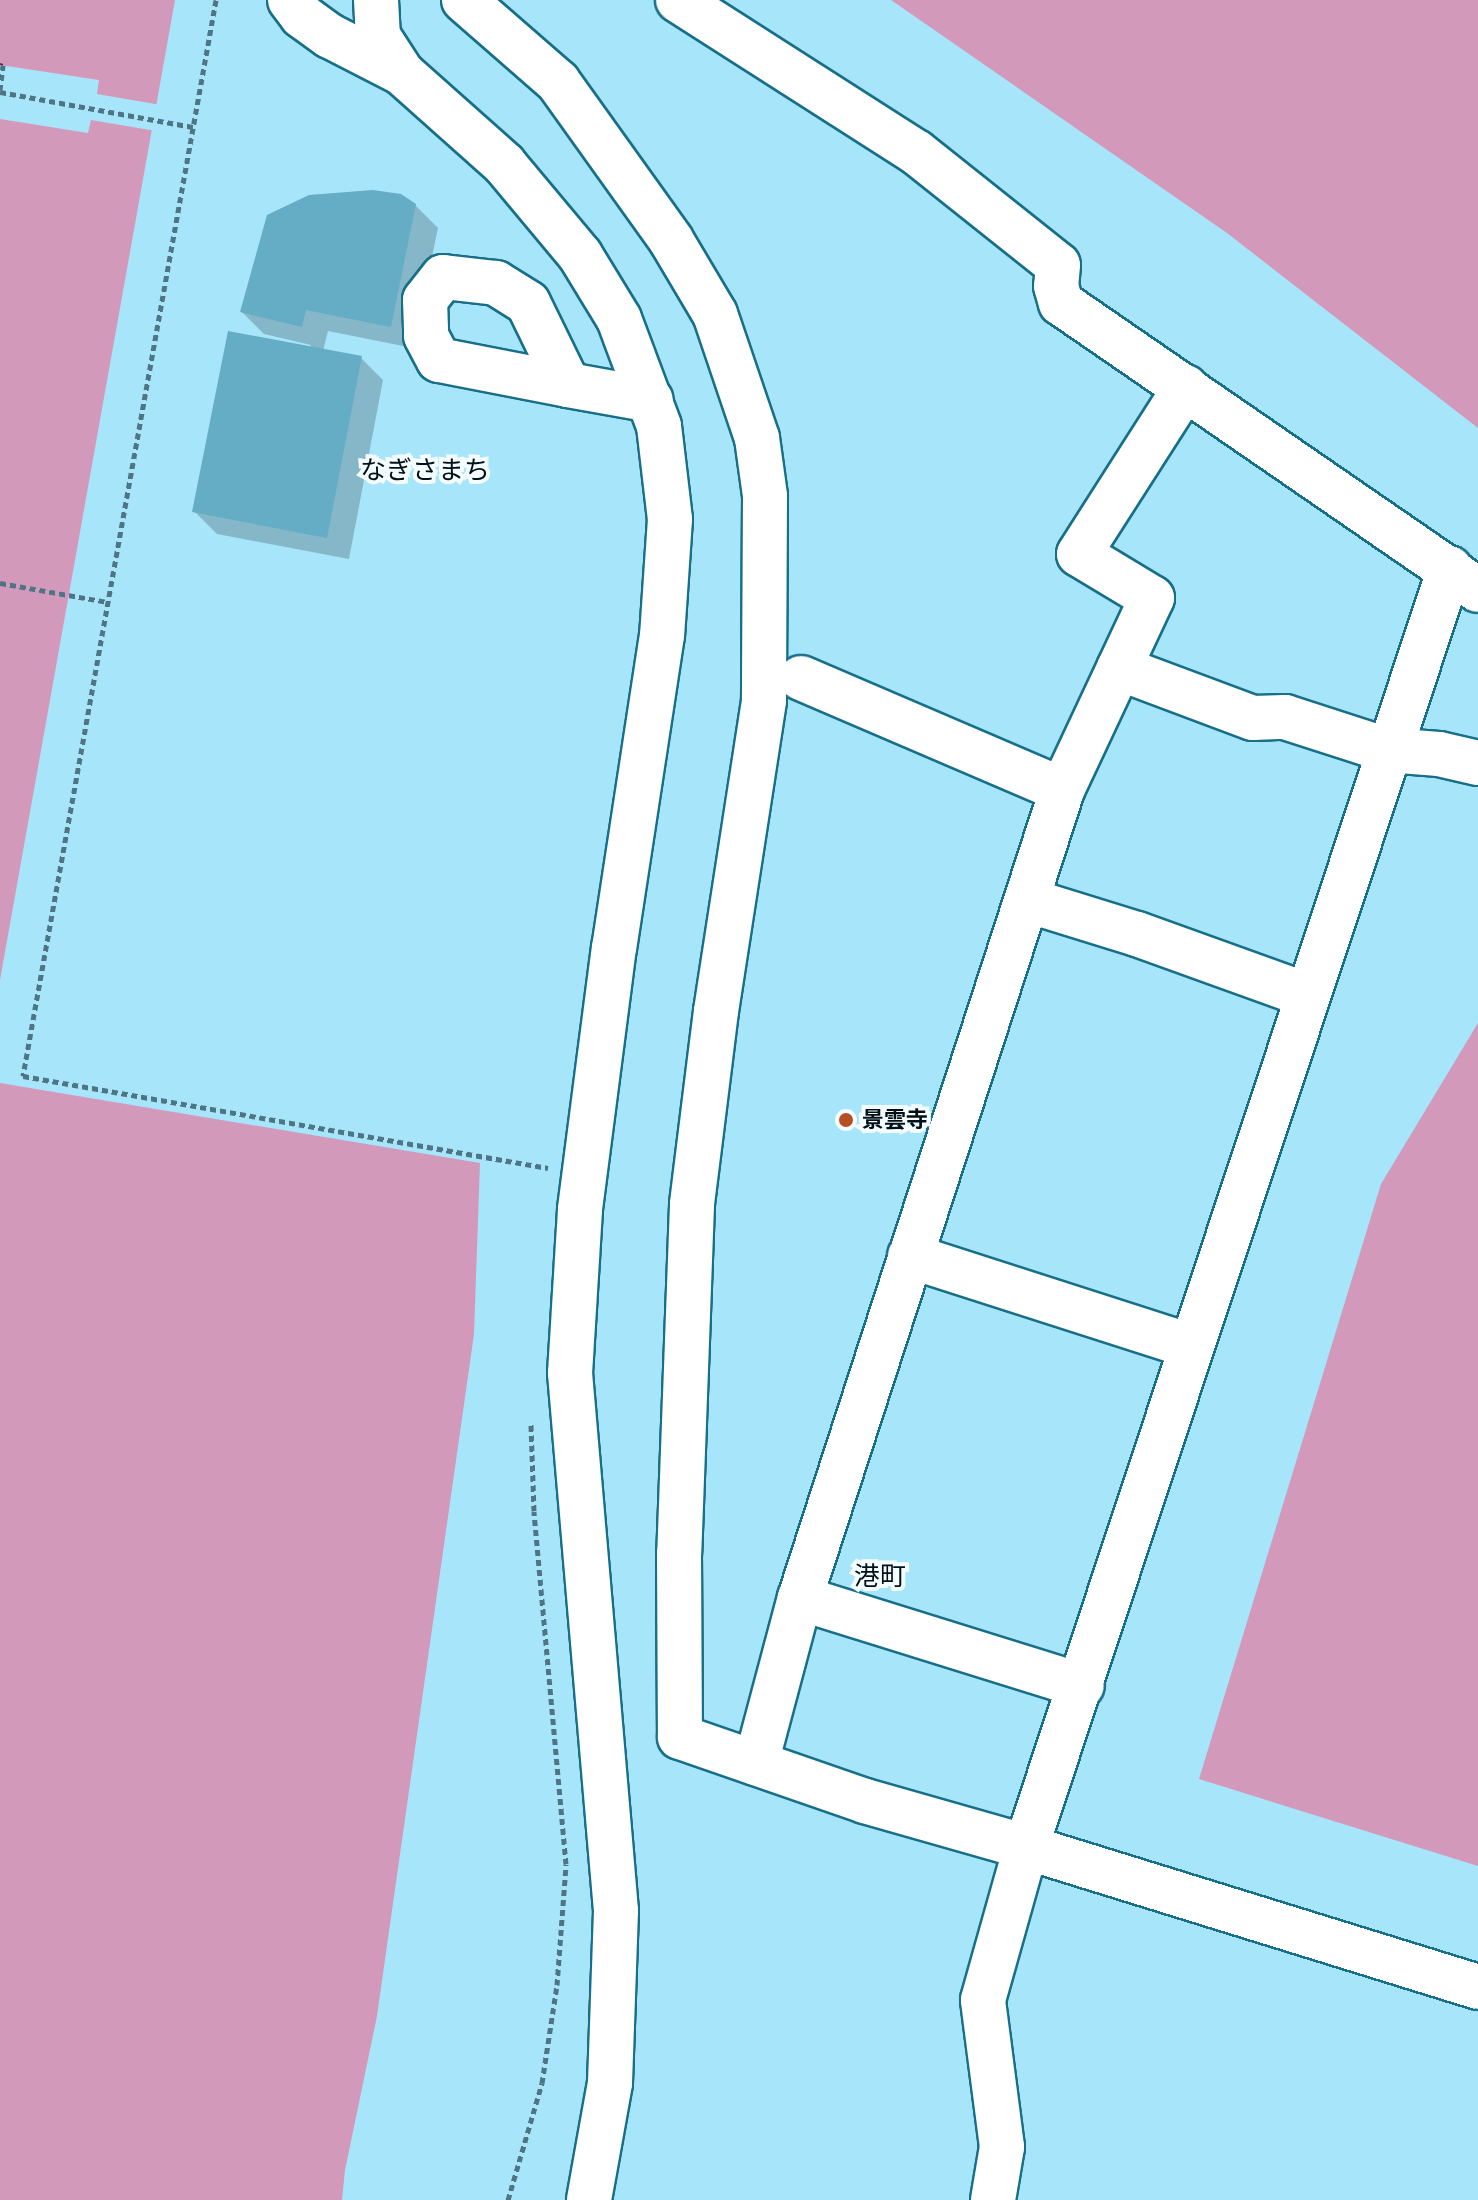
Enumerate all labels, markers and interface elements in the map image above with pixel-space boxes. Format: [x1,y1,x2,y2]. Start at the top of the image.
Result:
district label: なぎさまち [360,455,490,487]
place label: 景雲寺 [862,1107,928,1133]
marker: 景雲寺 [837,1111,855,1129]
district label: 港町 [854,1561,906,1593]

